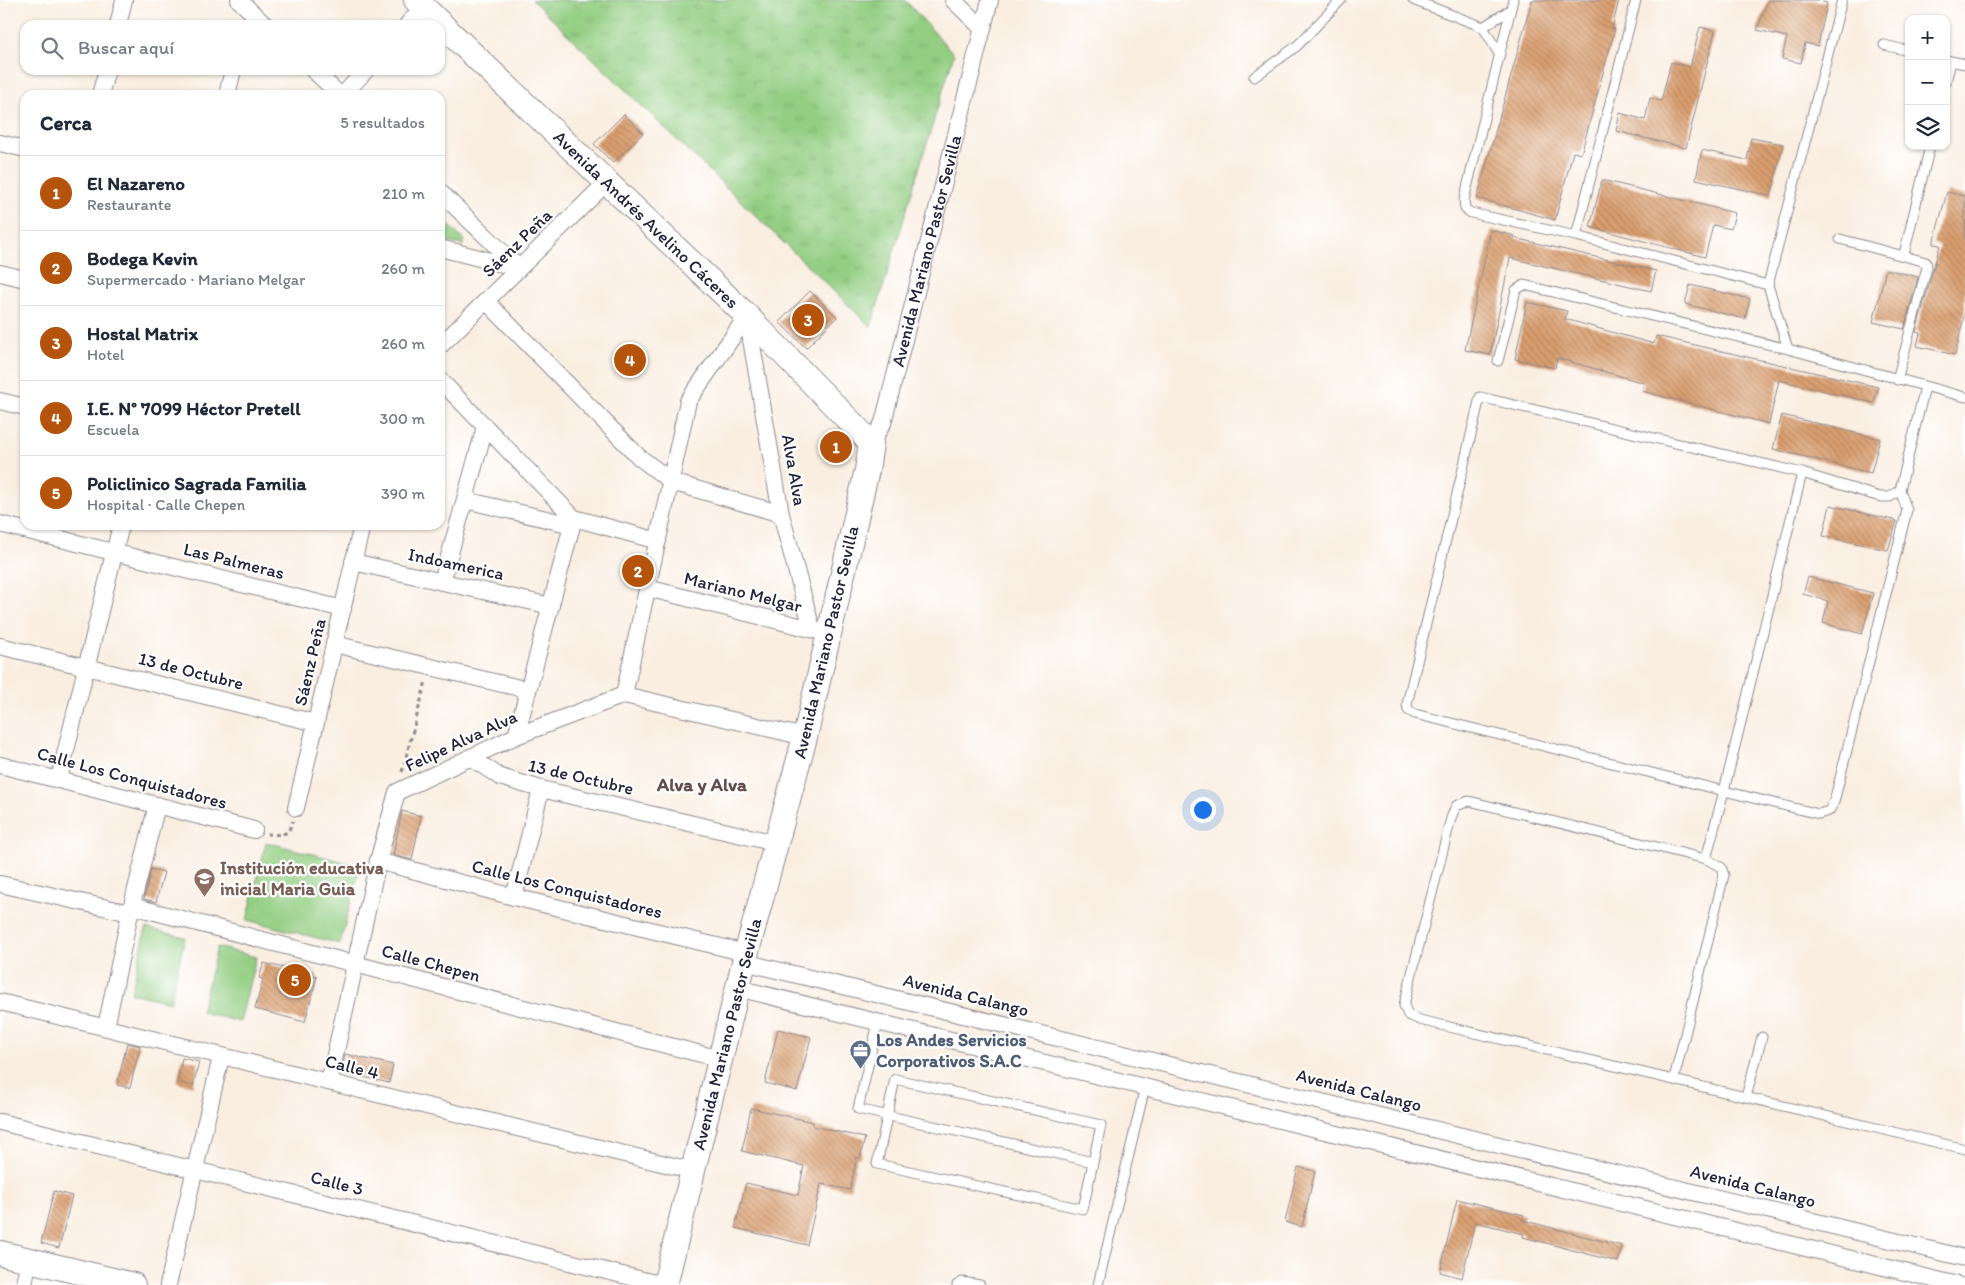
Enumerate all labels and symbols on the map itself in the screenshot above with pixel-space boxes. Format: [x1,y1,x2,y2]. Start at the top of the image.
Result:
street label: Avenida Andrés Avelino Cáceres [549,126,743,313]
street label: Avenida Mariano Pastor Sevilla [887,132,967,369]
street label: Sáenz Peña [477,204,557,282]
pin: 3 [792,301,824,339]
pin: 4 [614,341,646,379]
pin: 1 [820,428,852,466]
street label: Alva Alva [777,433,811,508]
street label: Avenida Mariano Pastor Sevilla [788,523,864,761]
street label: Las Palmeras [181,538,287,584]
street label: Indoamerica [406,543,506,585]
pin: 2 [622,552,654,590]
street label: Mariano Melgar [682,567,804,617]
street label: Sáenz Peña [289,616,331,708]
street label: 13 de Octubre [136,647,246,695]
street label: Felipe Alva Alva [402,705,520,776]
street label: Calle Los Conquistadores [35,742,229,814]
street label: 13 de Octubre [526,754,636,800]
district label: Alva y Alva [656,773,748,796]
your location [1190,797,1216,823]
street label: Calle Los Conquistadores [469,855,665,923]
place label: Institución educativa inicial Maria Guia [220,857,384,900]
school or university icon: Institución educativa inicial Maria Guia [192,866,216,897]
street label: Avenida Mariano Pastor Sevilla [688,915,767,1152]
street label: Calle Chepen [379,939,483,987]
pin: 5 [279,961,311,999]
street label: Avenida Calango [901,969,1031,1021]
place label: Los Andes Servicios Corporativos S.A.C [876,1029,1027,1072]
office icon: Los Andes Servicios Corporativos S.A.C [848,1038,872,1069]
street label: Calle 4 [323,1050,381,1084]
street label: Avenida Calango [1294,1064,1424,1116]
street label: Avenida Calango [1688,1160,1818,1212]
street label: Calle 3 [308,1166,366,1200]

